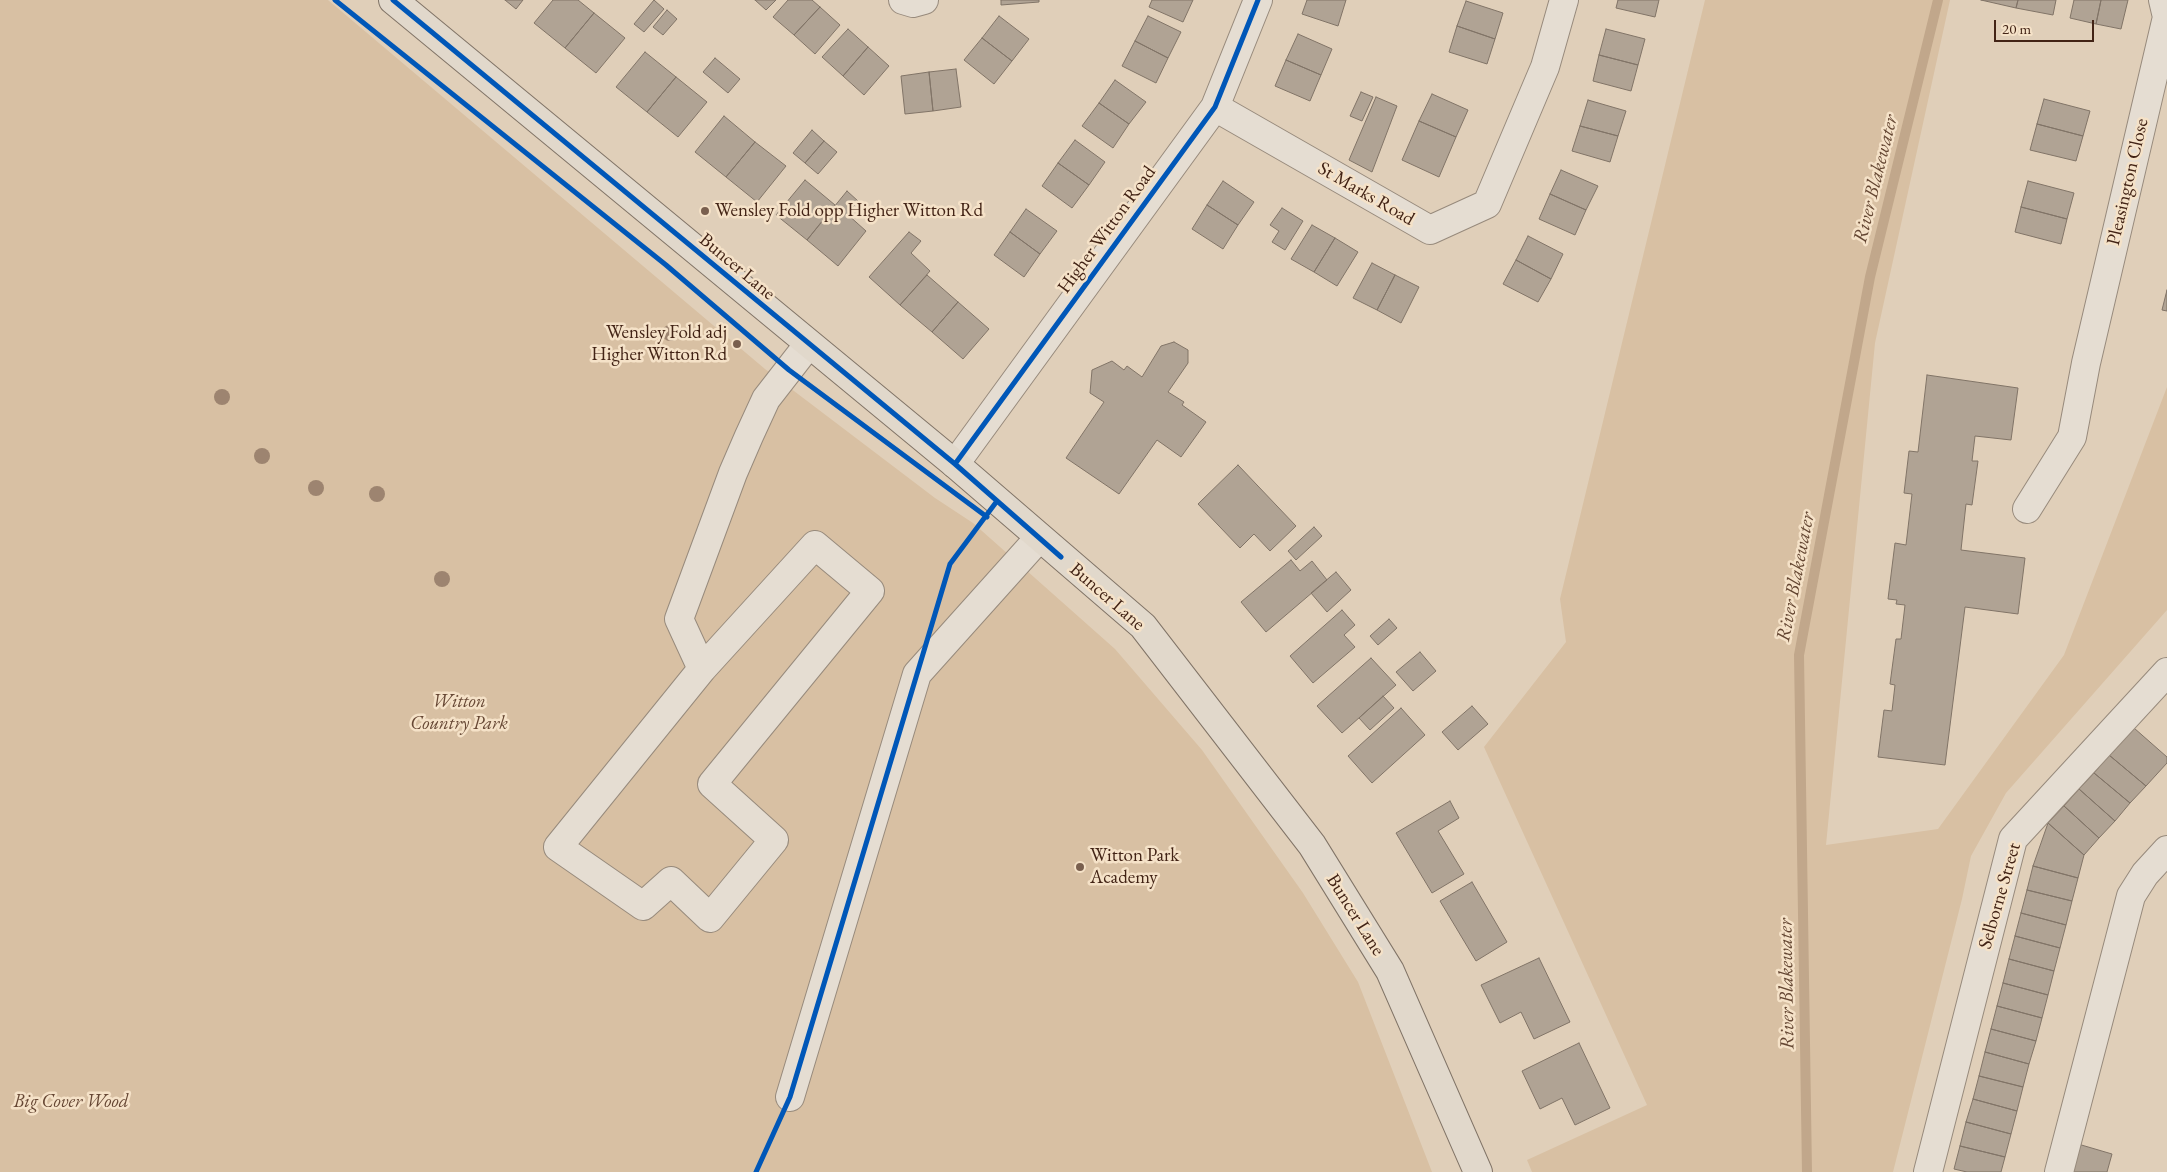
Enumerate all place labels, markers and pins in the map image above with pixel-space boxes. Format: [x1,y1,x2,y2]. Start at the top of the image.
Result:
place label: Wensley Fold opp Higher Witton Rd [715,200,983,222]
marker: Wensley Fold opp Higher Witton Rd [699,205,711,217]
place label: Wensley Fold adj Higher Witton Rd [591,322,727,366]
marker: Wensley Fold adj Higher Witton Rd [731,338,743,350]
place label: Witton Park Academy [1090,845,1179,889]
marker: Witton Park Academy [1074,861,1086,873]

